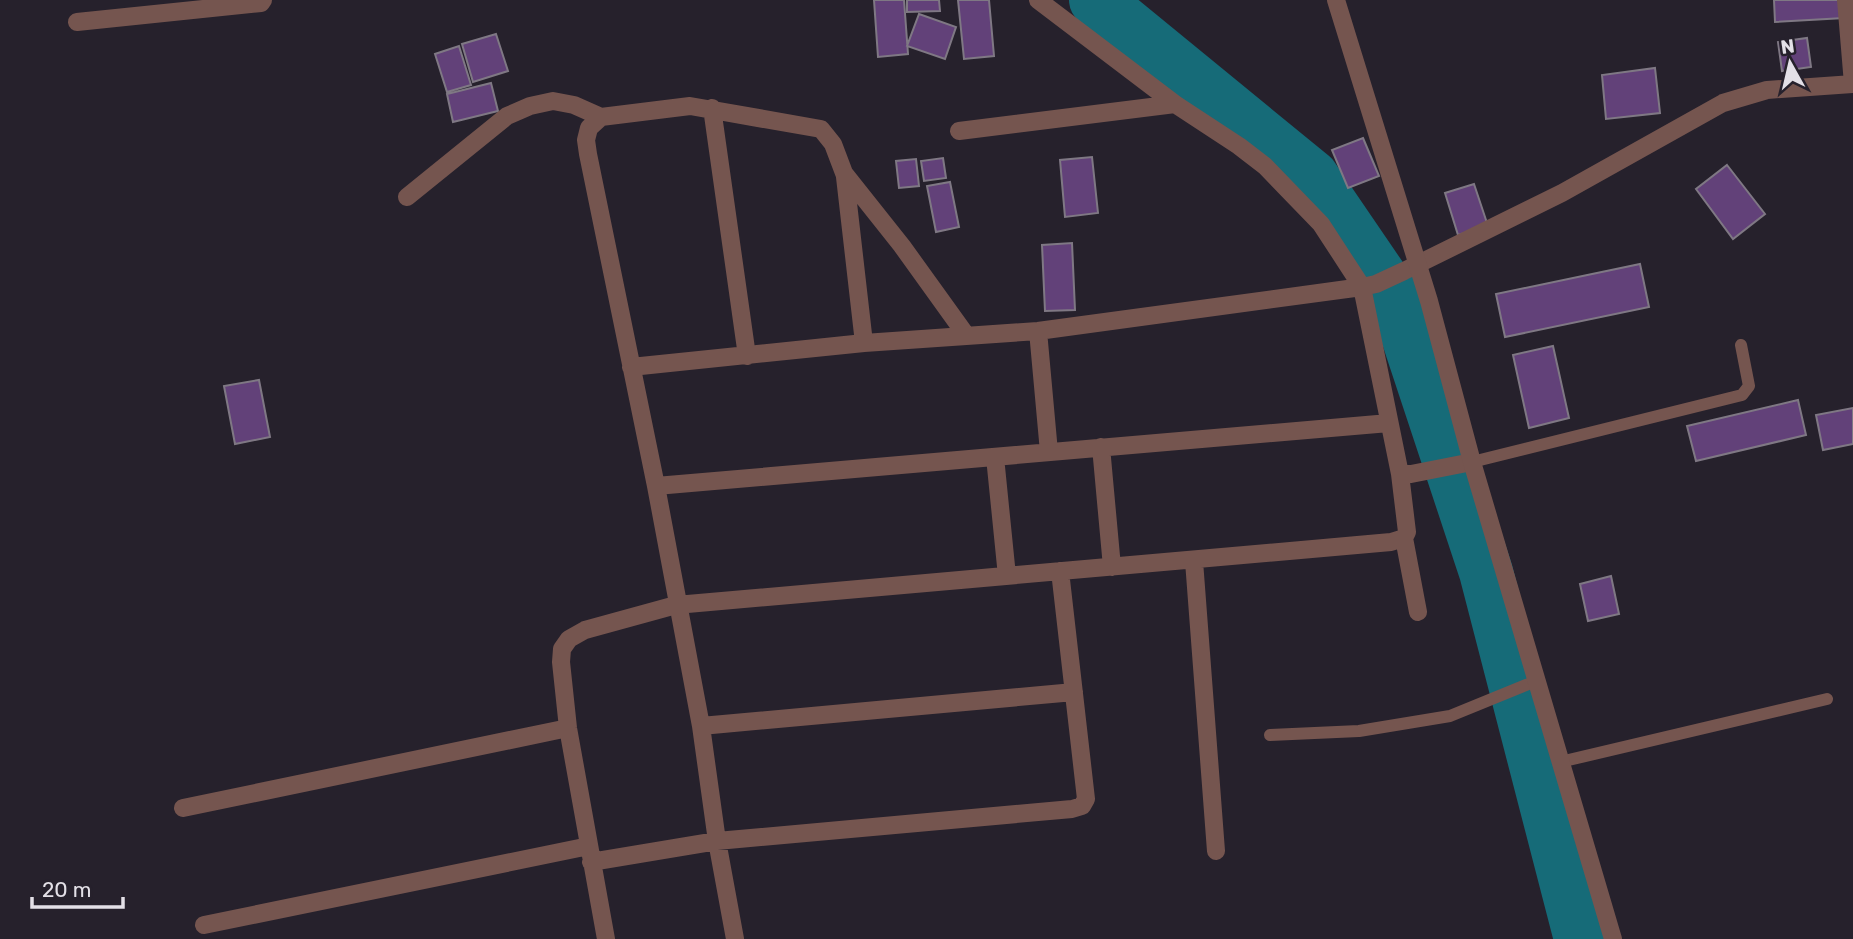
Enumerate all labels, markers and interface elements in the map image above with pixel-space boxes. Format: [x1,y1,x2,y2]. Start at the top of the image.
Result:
north arrow [1755,28,1825,98]
text: N [1779,34,1796,59]
scale bar [32,866,122,910]
text: 20 m [42,877,91,902]

